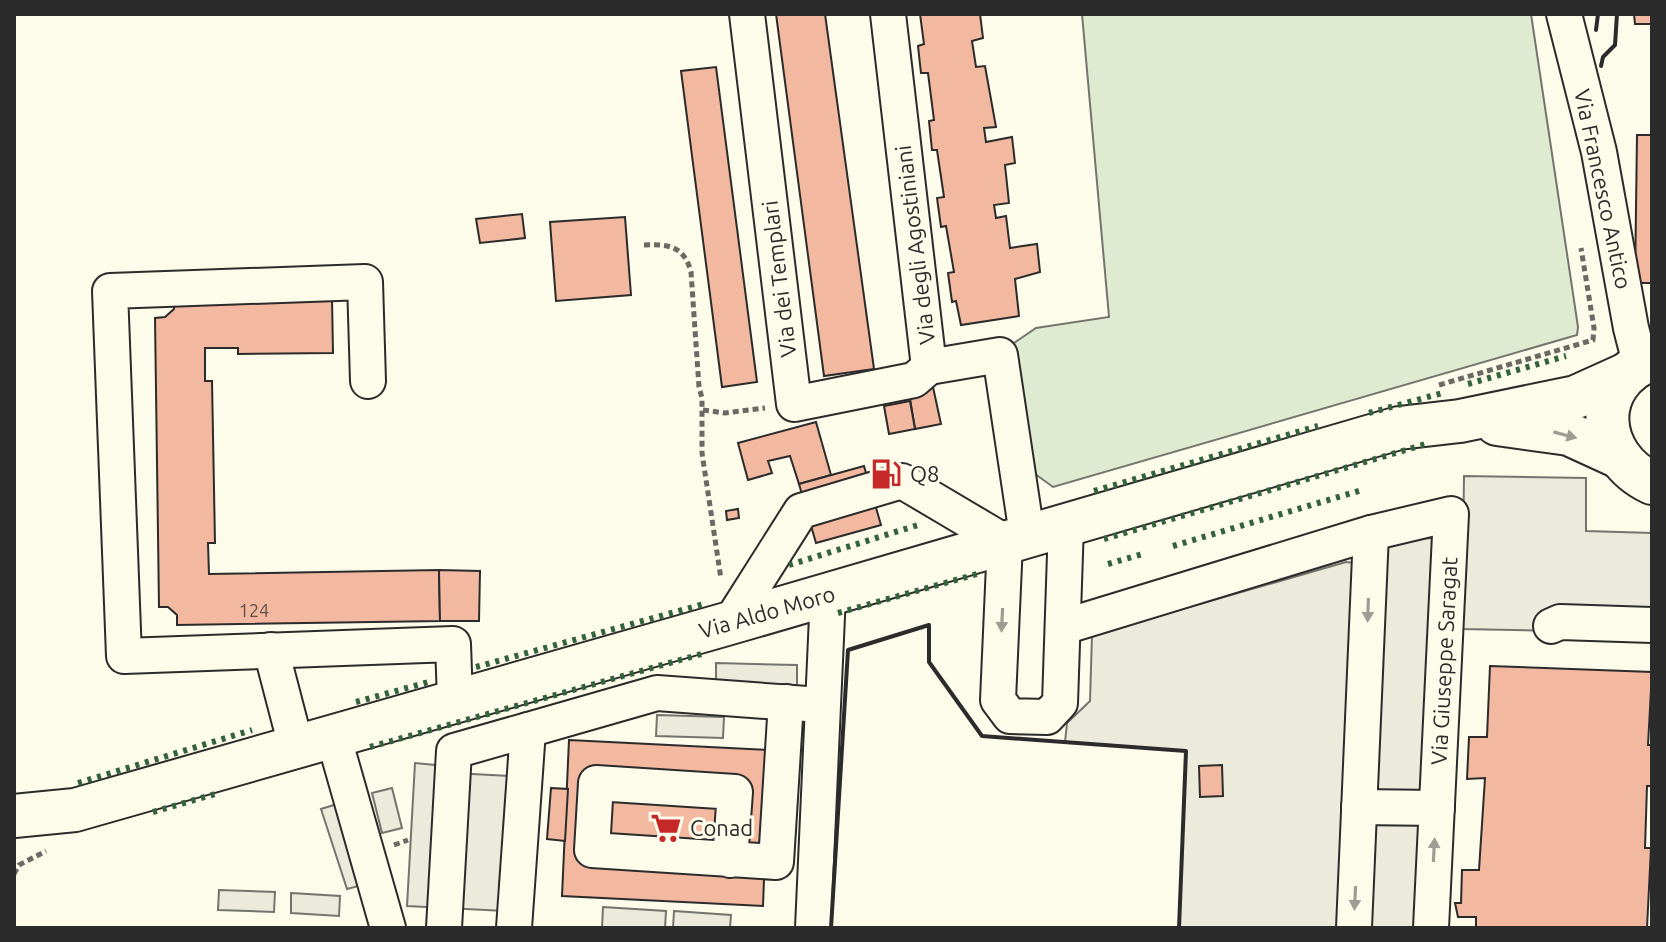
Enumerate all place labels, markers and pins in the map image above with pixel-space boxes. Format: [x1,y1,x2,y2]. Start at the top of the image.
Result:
fuel station icon: Q8 [869,457,903,491]
place label: Q8 [910,461,939,486]
supermarket icon: Conad [649,811,683,845]
place label: Conad [690,815,753,840]

